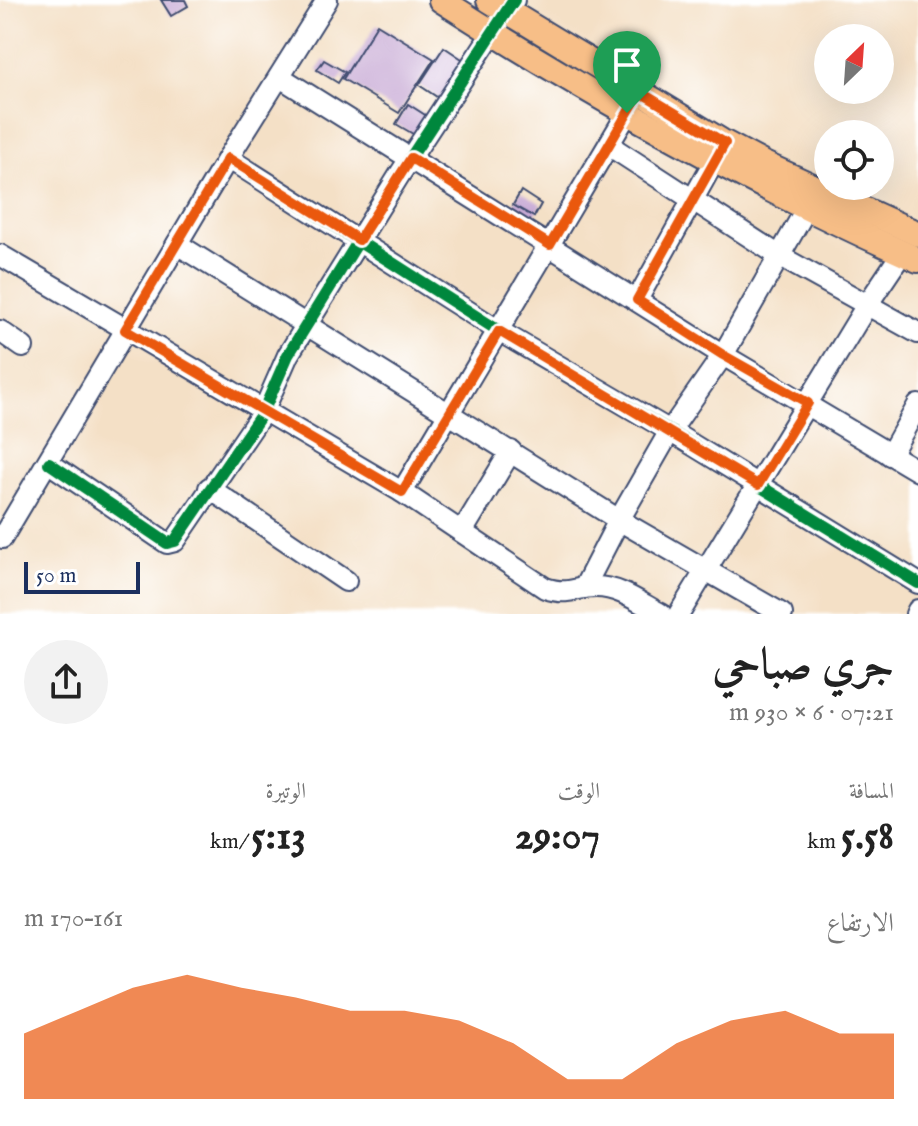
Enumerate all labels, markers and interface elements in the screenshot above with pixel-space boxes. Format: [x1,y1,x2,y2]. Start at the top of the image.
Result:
north arrow [814,24,894,104]
map controls [814,24,894,200]
pin [593,31,661,113]
icon: arrive [605,43,649,87]
button: locate [814,120,894,200]
scale bar [24,558,140,594]
text: 50 m [36,562,77,590]
text: جري صباحي [713,638,894,694]
button: share [24,640,108,724]
text: 07:21 · 6 × 930 m [729,696,894,729]
text: الوتيرة [265,778,306,806]
text: الوقت [558,778,600,806]
text: المسافة [849,778,894,806]
text: 5:13 [251,812,306,863]
text: 29:07 [515,812,600,863]
text: 5.58 [841,812,894,863]
text: /km [210,828,251,856]
text: km [807,828,841,856]
text: 161–170 m [24,902,123,935]
text: الارتفاع [827,907,894,940]

